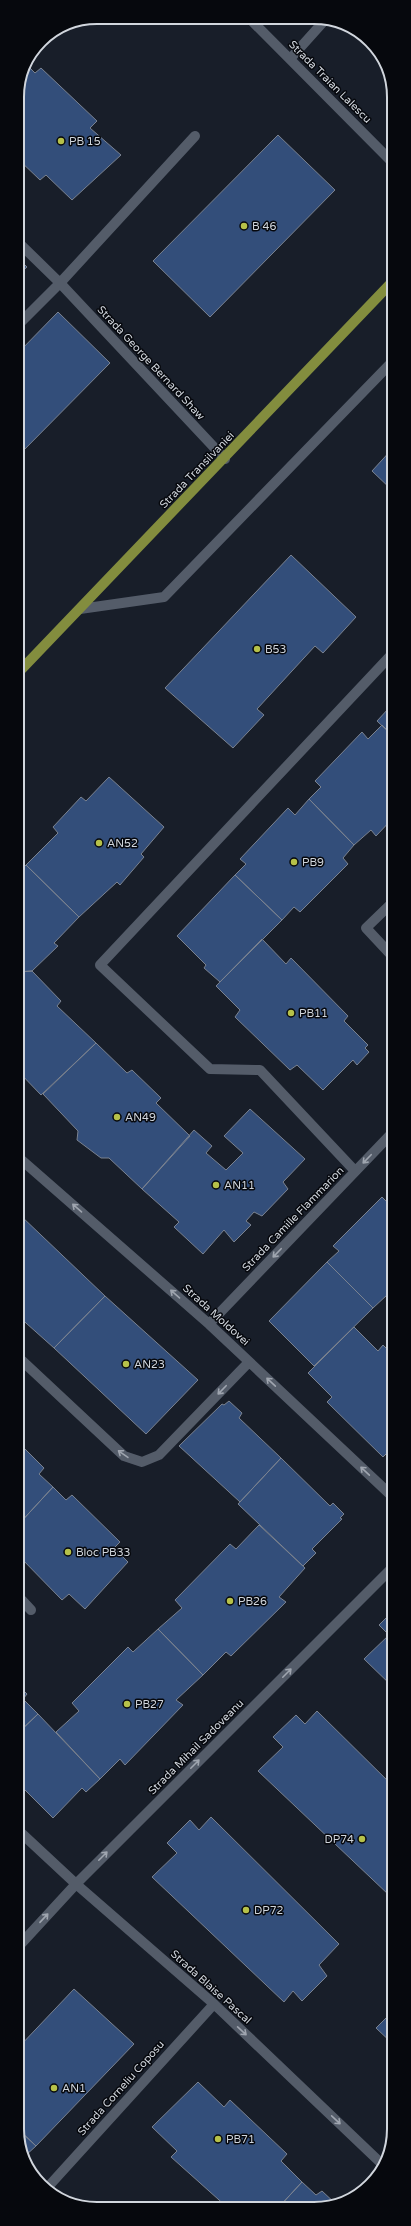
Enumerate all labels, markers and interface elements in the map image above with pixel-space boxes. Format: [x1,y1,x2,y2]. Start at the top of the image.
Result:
street label: Strada Traian Lalescu [286,38,374,126]
place label: PB 15 [69,135,101,148]
marker: PB 15 [56,136,66,146]
place label: B 46 [252,220,276,233]
marker: B 46 [239,221,249,231]
street label: Strada George Bernard Shaw [95,303,208,423]
street label: Strada Transilvaniei [157,429,237,511]
place label: B53 [265,643,287,656]
marker: B53 [252,644,262,654]
place label: AN52 [107,837,138,850]
marker: AN52 [94,838,104,848]
place label: PB9 [302,856,324,869]
marker: PB9 [289,857,299,867]
place label: PB11 [299,1007,328,1020]
marker: PB11 [286,1008,296,1018]
place label: AN49 [125,1111,156,1124]
marker: AN49 [112,1112,122,1122]
one-way arrow [362,1154,371,1164]
street label: Strada Camille Flammarion [239,1164,347,1274]
place label: AN11 [224,1179,255,1192]
marker: AN11 [211,1180,221,1190]
one-way arrow [72,1204,82,1213]
one-way arrow [272,1248,282,1258]
street label: Strada Moldovei [180,1282,252,1348]
one-way arrow [170,1290,180,1299]
place label: AN23 [134,1358,165,1371]
marker: AN23 [121,1359,131,1369]
one-way arrow [266,1378,276,1387]
one-way arrow [217,1385,227,1395]
one-way arrow [118,1450,129,1458]
one-way arrow [360,1466,370,1476]
place label: Bloc PB33 [76,1546,131,1559]
marker: Bloc PB33 [63,1547,73,1557]
place label: PB26 [238,1595,267,1608]
marker: PB26 [225,1596,235,1606]
one-way arrow [282,1668,292,1677]
street label: Strada Mihail Sadoveanu [146,1697,246,1797]
place label: PB27 [135,1698,164,1711]
marker: PB27 [122,1699,132,1709]
one-way arrow [190,1759,200,1769]
place label: DP74 [325,1833,354,1846]
marker: DP74 [357,1834,367,1844]
one-way arrow [98,1851,108,1861]
place label: DP72 [254,1904,284,1917]
marker: DP72 [241,1905,251,1915]
one-way arrow [39,1913,49,1923]
street label: Strada Blaise Pascal [168,1947,254,2027]
one-way arrow [237,2026,247,2036]
street label: Strada Corneliu Coposu [75,2038,167,2138]
place label: AN1 [62,2082,86,2095]
marker: AN1 [49,2083,59,2093]
one-way arrow [331,2115,341,2124]
place label: PB71 [226,2133,255,2146]
marker: PB71 [213,2134,223,2144]

